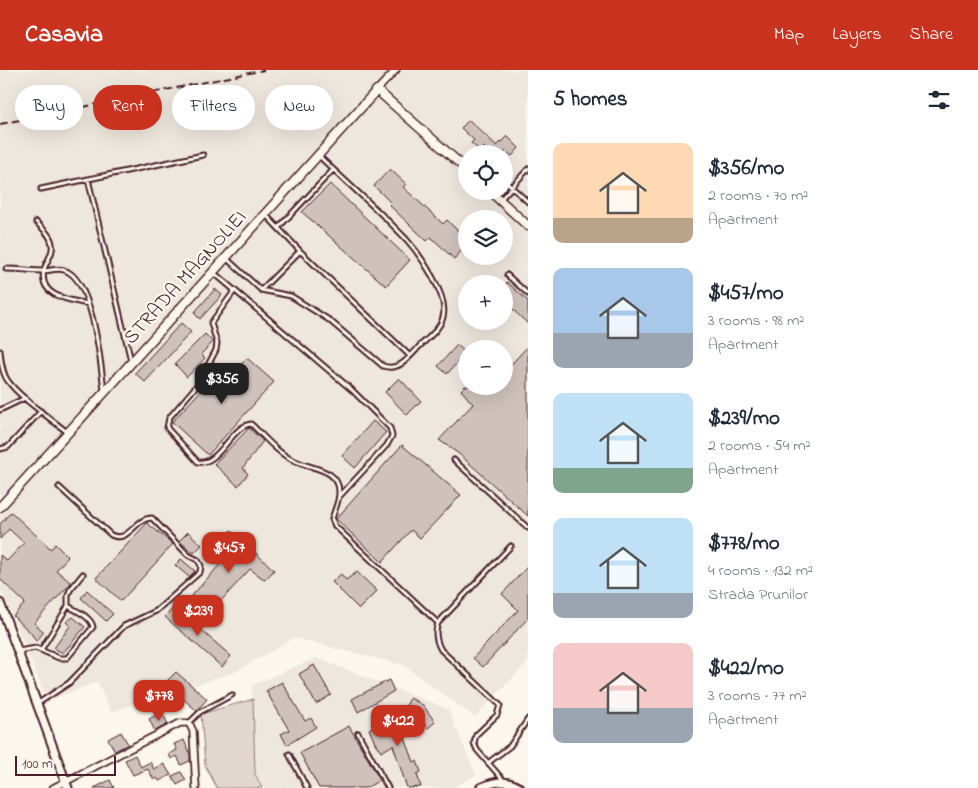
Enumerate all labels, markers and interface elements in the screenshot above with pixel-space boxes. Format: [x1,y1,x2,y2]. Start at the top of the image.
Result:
text: Casavia [25,18,103,53]
text: Map [774,22,804,48]
text: Layers [832,22,882,48]
text: Share [910,22,953,48]
chip: Buy [15,85,83,130]
chip: Rent [93,85,162,130]
chip: Filters [172,85,255,130]
chip: New [265,85,333,130]
text: 5 homes [553,85,628,115]
icon: filters [925,86,953,114]
map controls [458,145,513,395]
button: locate [458,145,513,200]
text: $356/mo [708,154,784,184]
icon: home [593,163,653,223]
text: 2 rooms · 70 m² [708,184,808,208]
street label: STRADA MAGNOLIEI [118,204,254,352]
text: Apartment [708,208,778,232]
button: layers [458,210,513,265]
button: + [458,275,513,330]
text: $457/mo [708,279,784,309]
icon: home [593,288,653,348]
text: 3 rooms · 98 m² [708,309,804,333]
text: Apartment [708,333,778,357]
button: − [458,340,513,395]
pin: $356 [192,362,252,405]
text: $356 [206,367,238,391]
text: $239/mo [708,404,780,434]
icon: home [593,413,653,473]
text: 2 rooms · 54 m² [708,434,810,458]
text: Apartment [708,458,778,482]
text: $778/mo [708,529,780,559]
pin: $457 [199,532,259,574]
text: $457 [213,536,245,560]
icon: home [593,538,653,598]
text: 4 rooms · 132 m² [708,559,813,583]
text: Strada Prunilor [708,583,808,607]
pin: $239 [168,594,228,637]
text: $239 [183,599,213,623]
text: $422/mo [708,654,784,684]
icon: home [593,663,653,723]
pin: $778 [129,680,189,722]
text: $778 [145,684,173,708]
text: 3 rooms · 77 m² [708,684,807,708]
pin: $422 [368,704,428,747]
text: Apartment [708,708,778,732]
text: $422 [382,709,414,733]
scale bar [15,753,116,776]
text: 100 m [22,754,53,775]

